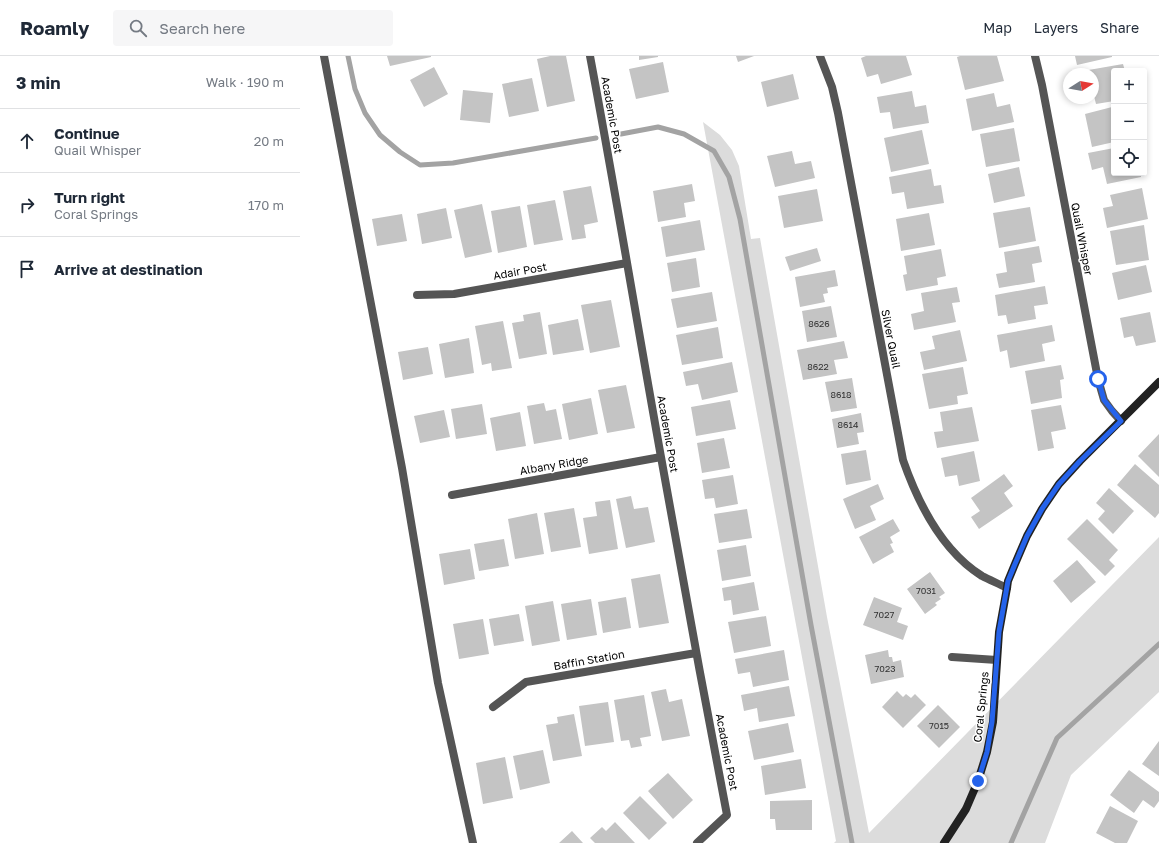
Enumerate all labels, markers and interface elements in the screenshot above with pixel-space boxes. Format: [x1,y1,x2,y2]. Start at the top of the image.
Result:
search box [113,10,393,46]
text: Roamly [20,16,89,39]
icon: search [127,17,149,39]
text: Search here [159,19,245,37]
text: Map [983,19,1012,36]
text: Layers [1034,19,1078,36]
text: Share [1100,19,1139,36]
north arrow [1063,68,1099,104]
map controls [1111,68,1147,176]
button: + [1111,68,1147,104]
text: 3 min [16,72,60,93]
text: Walk · 190 m [206,74,284,90]
street label: Academic Post [599,75,626,154]
button: − [1111,104,1147,140]
text: Continue [54,124,120,142]
icon: ahead [16,130,38,152]
text: 20 m [254,133,284,149]
button: locate [1111,140,1147,176]
text: Quail Whisper [54,142,141,158]
text: Turn right [54,188,125,206]
icon: right [16,194,38,216]
text: 170 m [248,197,284,213]
street label: Quail Whisper [1069,201,1096,277]
text: Coral Springs [54,206,138,222]
icon: arrive [16,258,38,280]
street label: Adair Post [492,259,548,282]
text: Arrive at destination [54,260,203,278]
street label: Silver Quail [879,308,904,370]
house number: 8626 [808,318,830,329]
house number: 8622 [807,361,829,372]
route start [1089,370,1107,388]
house number: 8618 [831,389,851,400]
street label: Academic Post [655,394,682,473]
house number: 8614 [838,419,859,430]
street label: Albany Ridge [519,452,589,477]
house number: 7031 [916,585,937,596]
house number: 7027 [874,609,894,620]
street label: Baffin Station [552,647,626,672]
house number: 7023 [875,663,895,674]
street label: Coral Springs [970,671,991,743]
street label: Academic Post [714,712,741,791]
house number: 7015 [929,720,949,731]
route end [969,772,987,790]

